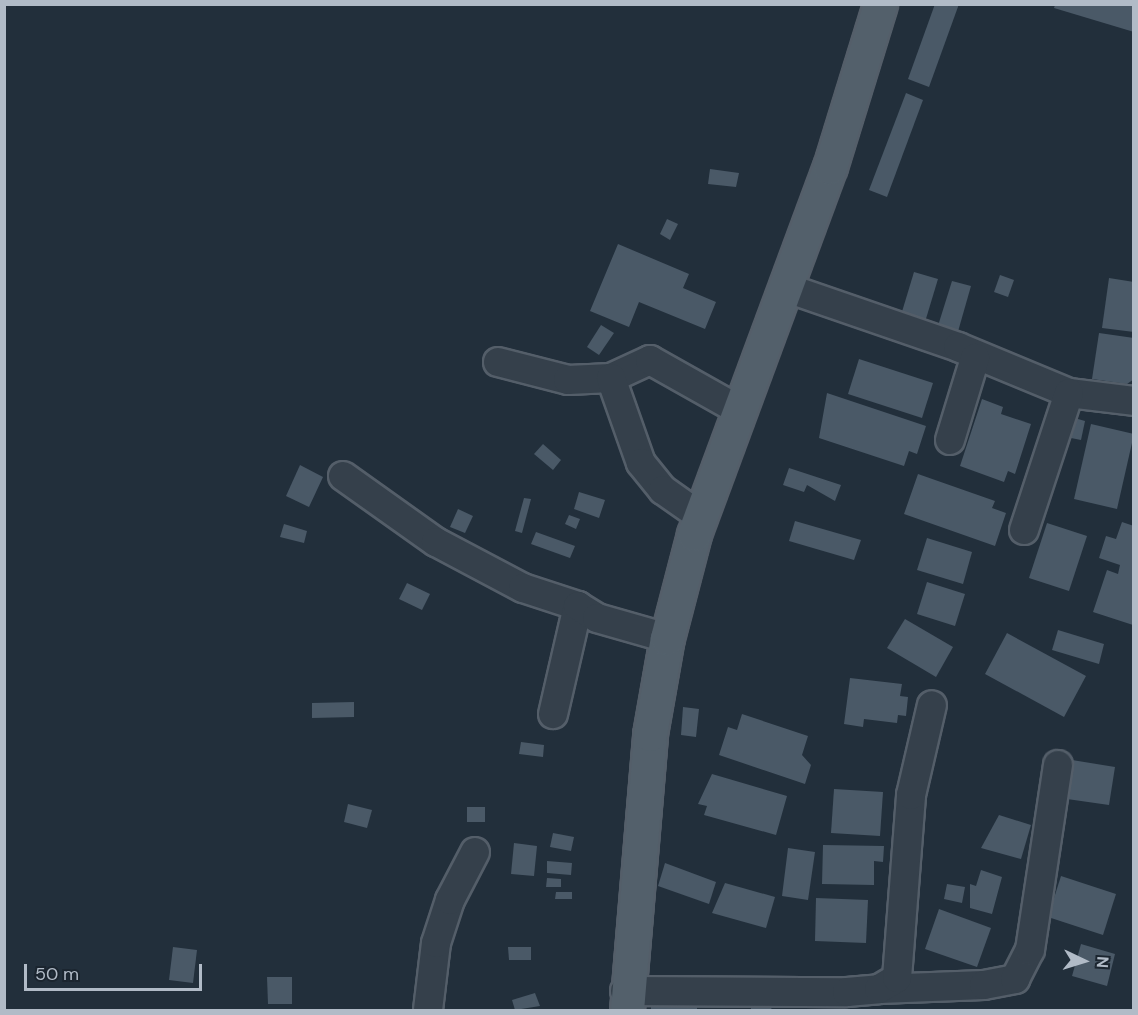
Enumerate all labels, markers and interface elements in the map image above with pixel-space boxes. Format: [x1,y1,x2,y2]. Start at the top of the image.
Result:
north arrow [1054,931,1114,991]
scale bar [27,952,206,990]
text: N [1092,956,1113,969]
text: 50 m [35,962,79,986]

